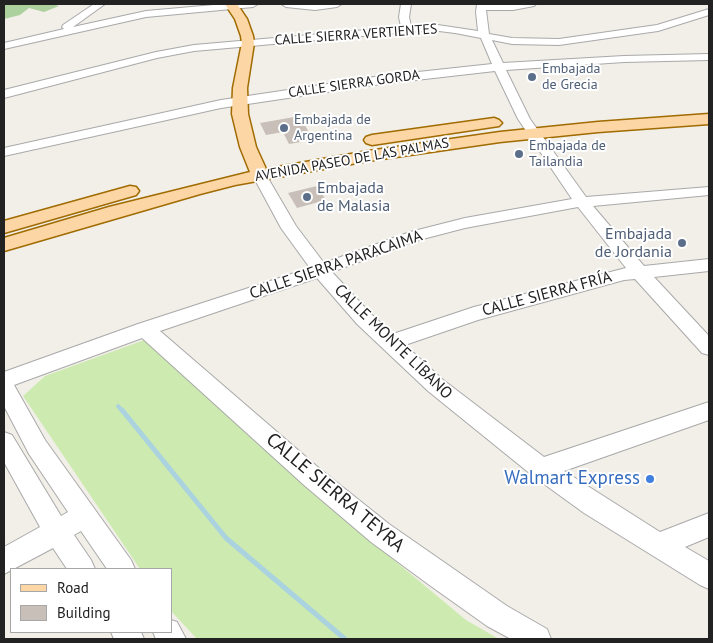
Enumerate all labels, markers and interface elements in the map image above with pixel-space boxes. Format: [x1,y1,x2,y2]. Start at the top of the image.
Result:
street label: CALLE SIERRA VERTIENTES [274,21,438,49]
place label: Embajada de Grecia [542,61,601,94]
street label: CALLE SIERRA GORDA [287,66,421,102]
marker: Embajada de Grecia [526,71,538,83]
place label: Embajada de Argentina [294,112,371,144]
marker: Embajada de Argentina [278,122,290,134]
street label: AVENIDA PASEO DE LAS PALMAS [254,135,450,185]
place label: Embajada de Tailandia [529,138,606,170]
marker: Embajada de Tailandia [513,148,525,160]
place label: Embajada de Malasia [317,178,390,216]
marker: Embajada de Malasia [301,191,313,203]
place label: Embajada de Jordania [595,224,672,262]
street label: CALLE SIERRA PARACAIMA [247,226,425,304]
marker: Embajada de Jordania [676,237,688,249]
street label: CALLE SIERRA FRÍA [480,267,614,321]
street label: CALLE MONTE LÍBANO [330,281,456,403]
street label: CALLE SIERRA TEYRA [261,428,409,558]
place label: Walmart Express [504,468,640,490]
marker: Walmart Express [644,473,656,485]
legend [10,568,172,633]
text: Road [57,578,89,597]
text: Building [57,603,111,622]

